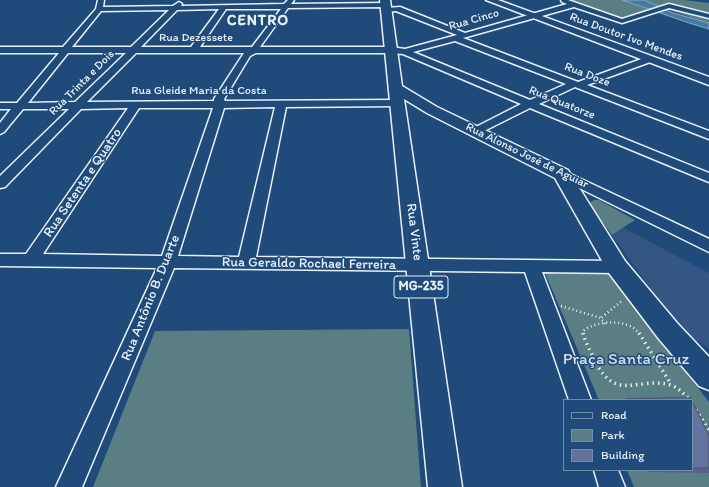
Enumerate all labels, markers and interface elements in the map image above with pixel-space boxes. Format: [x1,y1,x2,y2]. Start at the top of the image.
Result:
street label: Rua Cinco [447,6,501,34]
street label: Rua Doutor Ivo Mendes [568,10,684,64]
district label: CENTRO [227,12,289,30]
street label: Rua Dezessete [159,31,233,45]
street label: Rua Trinta e Dois [46,47,118,119]
street label: Rua Doze [562,60,612,90]
street label: Rua Quatorze [527,83,597,123]
street label: Rua Gleide Maria da Costa [131,84,267,98]
street label: Rua Alonso José de Aguiar [463,120,591,192]
street label: Rua Setenta e Quatro [40,125,126,241]
street label: Rua Vinte [402,202,426,262]
street label: Rua Antônio B. Duarte [118,233,184,363]
street label: Rua Geraldo Rochael Ferreira [222,254,396,274]
road number: MG-235 [394,276,448,298]
park label: Praça Santa Cruz [563,350,689,370]
legend [563,399,693,471]
text: Road [601,408,627,422]
text: Park [601,428,625,442]
text: Building [601,448,644,462]

